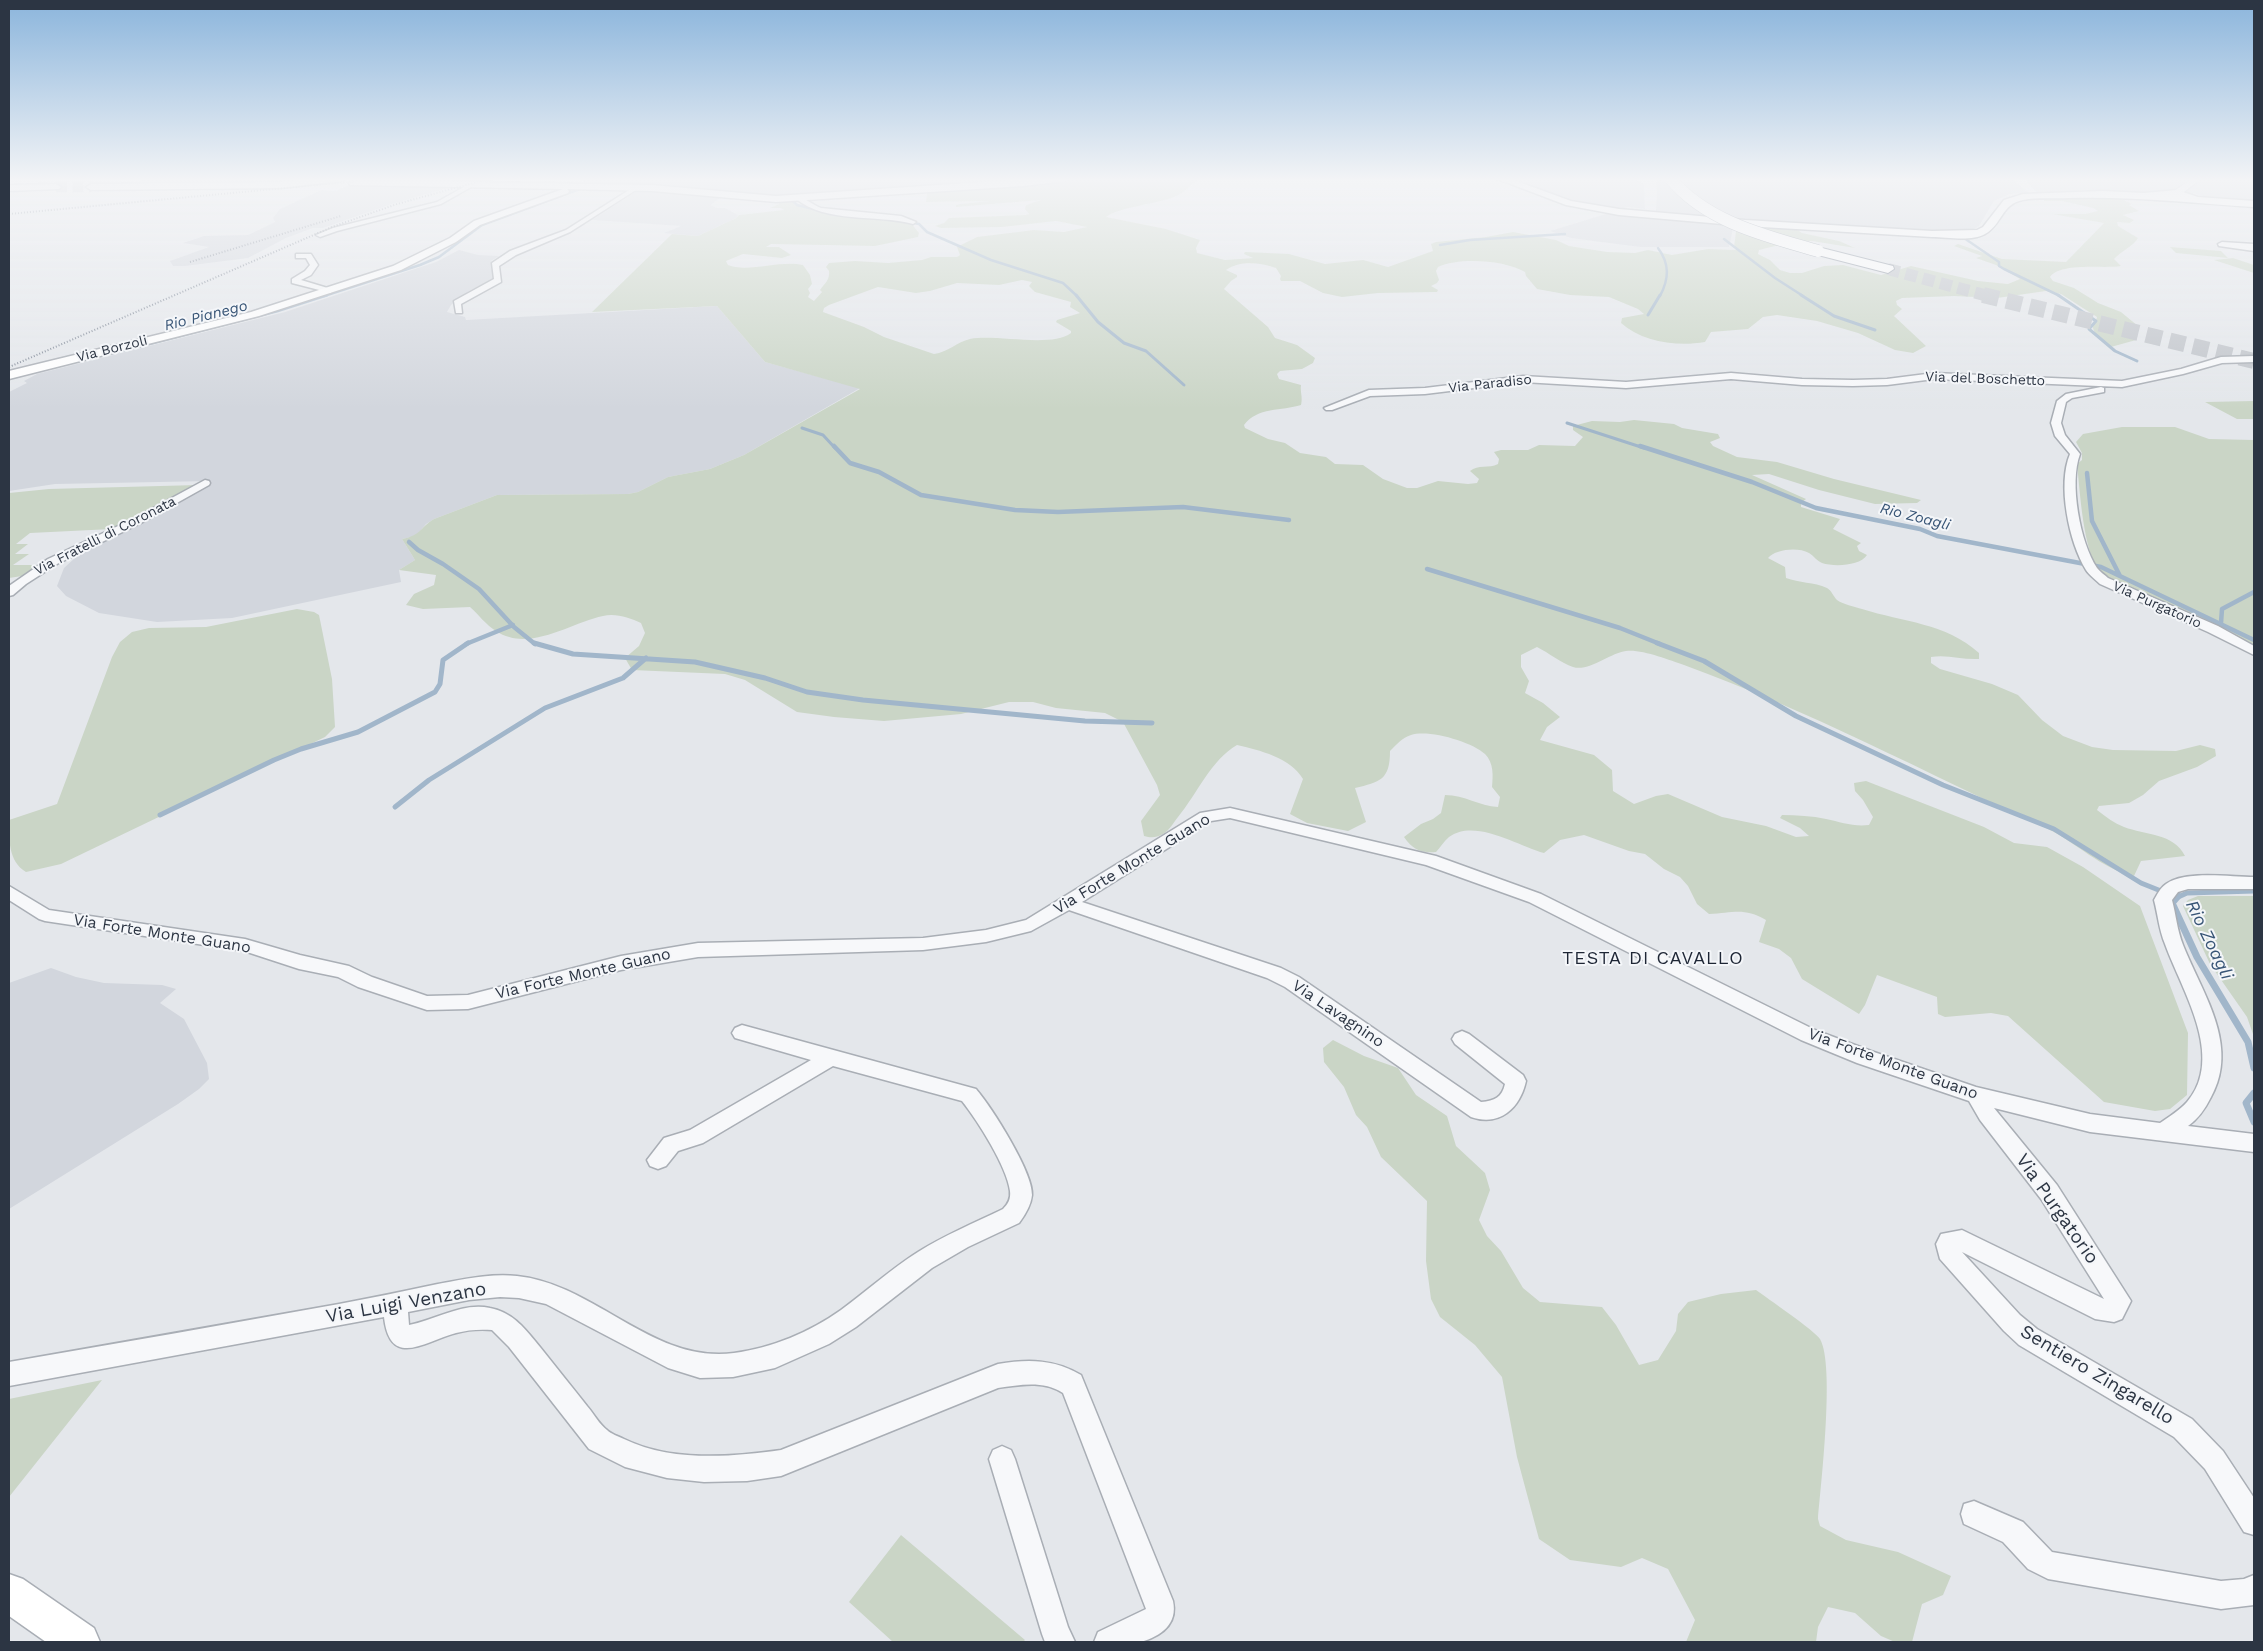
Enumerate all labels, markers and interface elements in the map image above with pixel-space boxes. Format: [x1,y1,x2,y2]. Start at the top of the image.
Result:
water label: Rio Pianego [162,297,250,335]
street label: Via Borzoli [75,332,149,366]
street label: Via del Boschetto [1925,369,2045,389]
street label: Via Paradiso [1448,371,1532,397]
street label: Via Fratelli di Coronata [31,493,179,579]
water label: Rio Zoagli [1878,500,1952,534]
street label: Via Purgatorio [2110,578,2204,632]
street label: Via Forte Monte Guano [1050,810,1214,918]
water label: Rio Zoagli [2180,897,2238,983]
street label: Via Forte Monte Guano [72,910,252,958]
street label: Via Forte Monte Guano [493,944,673,1004]
district label: TESTA DI CAVALLO [1560,948,1746,970]
street label: Via Lavagnino [1288,976,1388,1052]
street label: Via Forte Monte Guano [1805,1024,1981,1104]
street label: Via Purgatorio [2011,1150,2103,1268]
street label: Via Luigi Venzano [324,1278,488,1328]
street label: Sentiero Zingarello [2016,1320,2178,1430]

